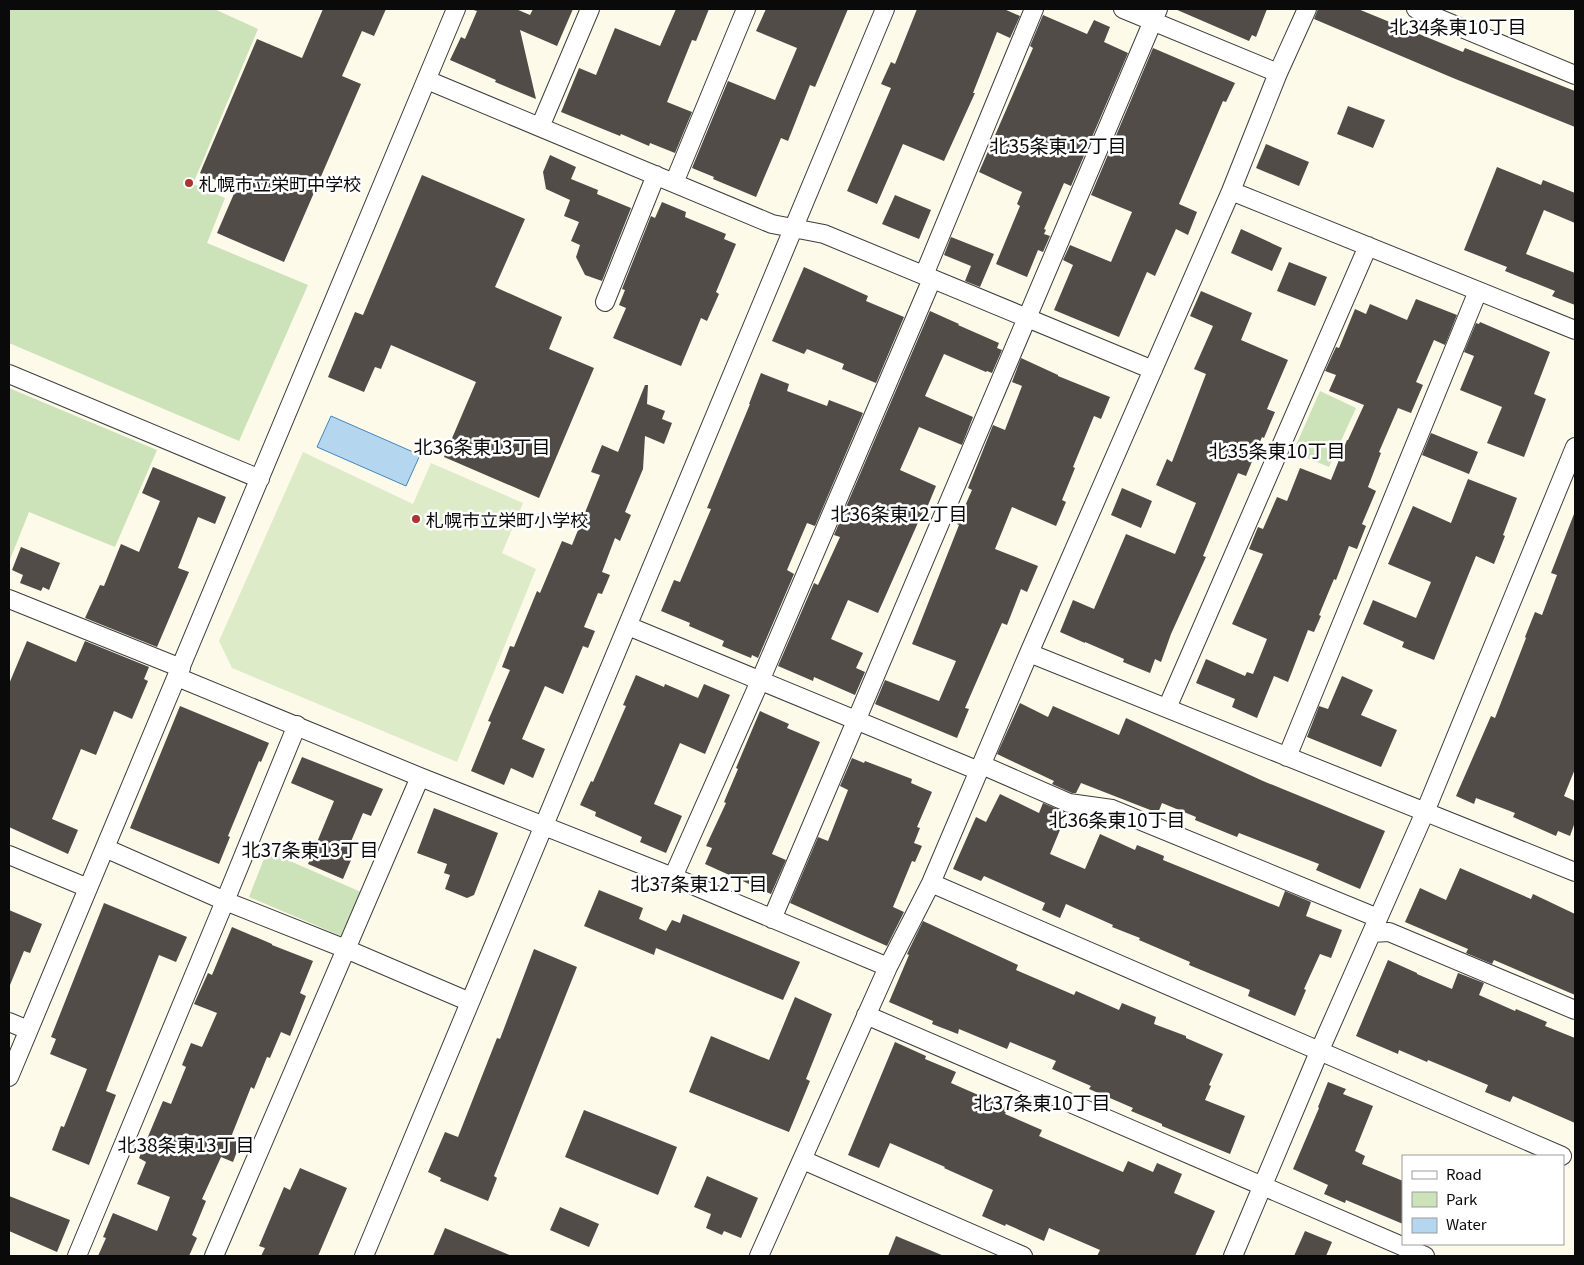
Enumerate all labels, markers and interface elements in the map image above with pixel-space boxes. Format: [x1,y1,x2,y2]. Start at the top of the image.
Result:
district label: 北34条東10丁目 [1389,12,1527,39]
district label: 北35条東12丁目 [989,131,1127,158]
place label: 札幌市立栄町中学校 [199,170,361,196]
marker: 札幌市立栄町中学校 [183,177,195,189]
district label: 北36条東13丁目 [413,432,551,459]
district label: 北35条東10丁目 [1208,436,1346,463]
district label: 北36条東12丁目 [830,499,968,526]
place label: 札幌市立栄町小学校 [426,506,588,532]
marker: 札幌市立栄町小学校 [410,513,422,525]
district label: 北36条東10丁目 [1048,805,1186,832]
district label: 北37条東13丁目 [241,835,379,862]
district label: 北37条東12丁目 [630,869,768,896]
district label: 北37条東10丁目 [973,1088,1111,1115]
district label: 北38条東13丁目 [117,1130,255,1157]
legend [1402,1155,1564,1245]
text: Road [1446,1163,1482,1184]
text: Park [1446,1188,1478,1209]
text: Water [1446,1213,1487,1234]

